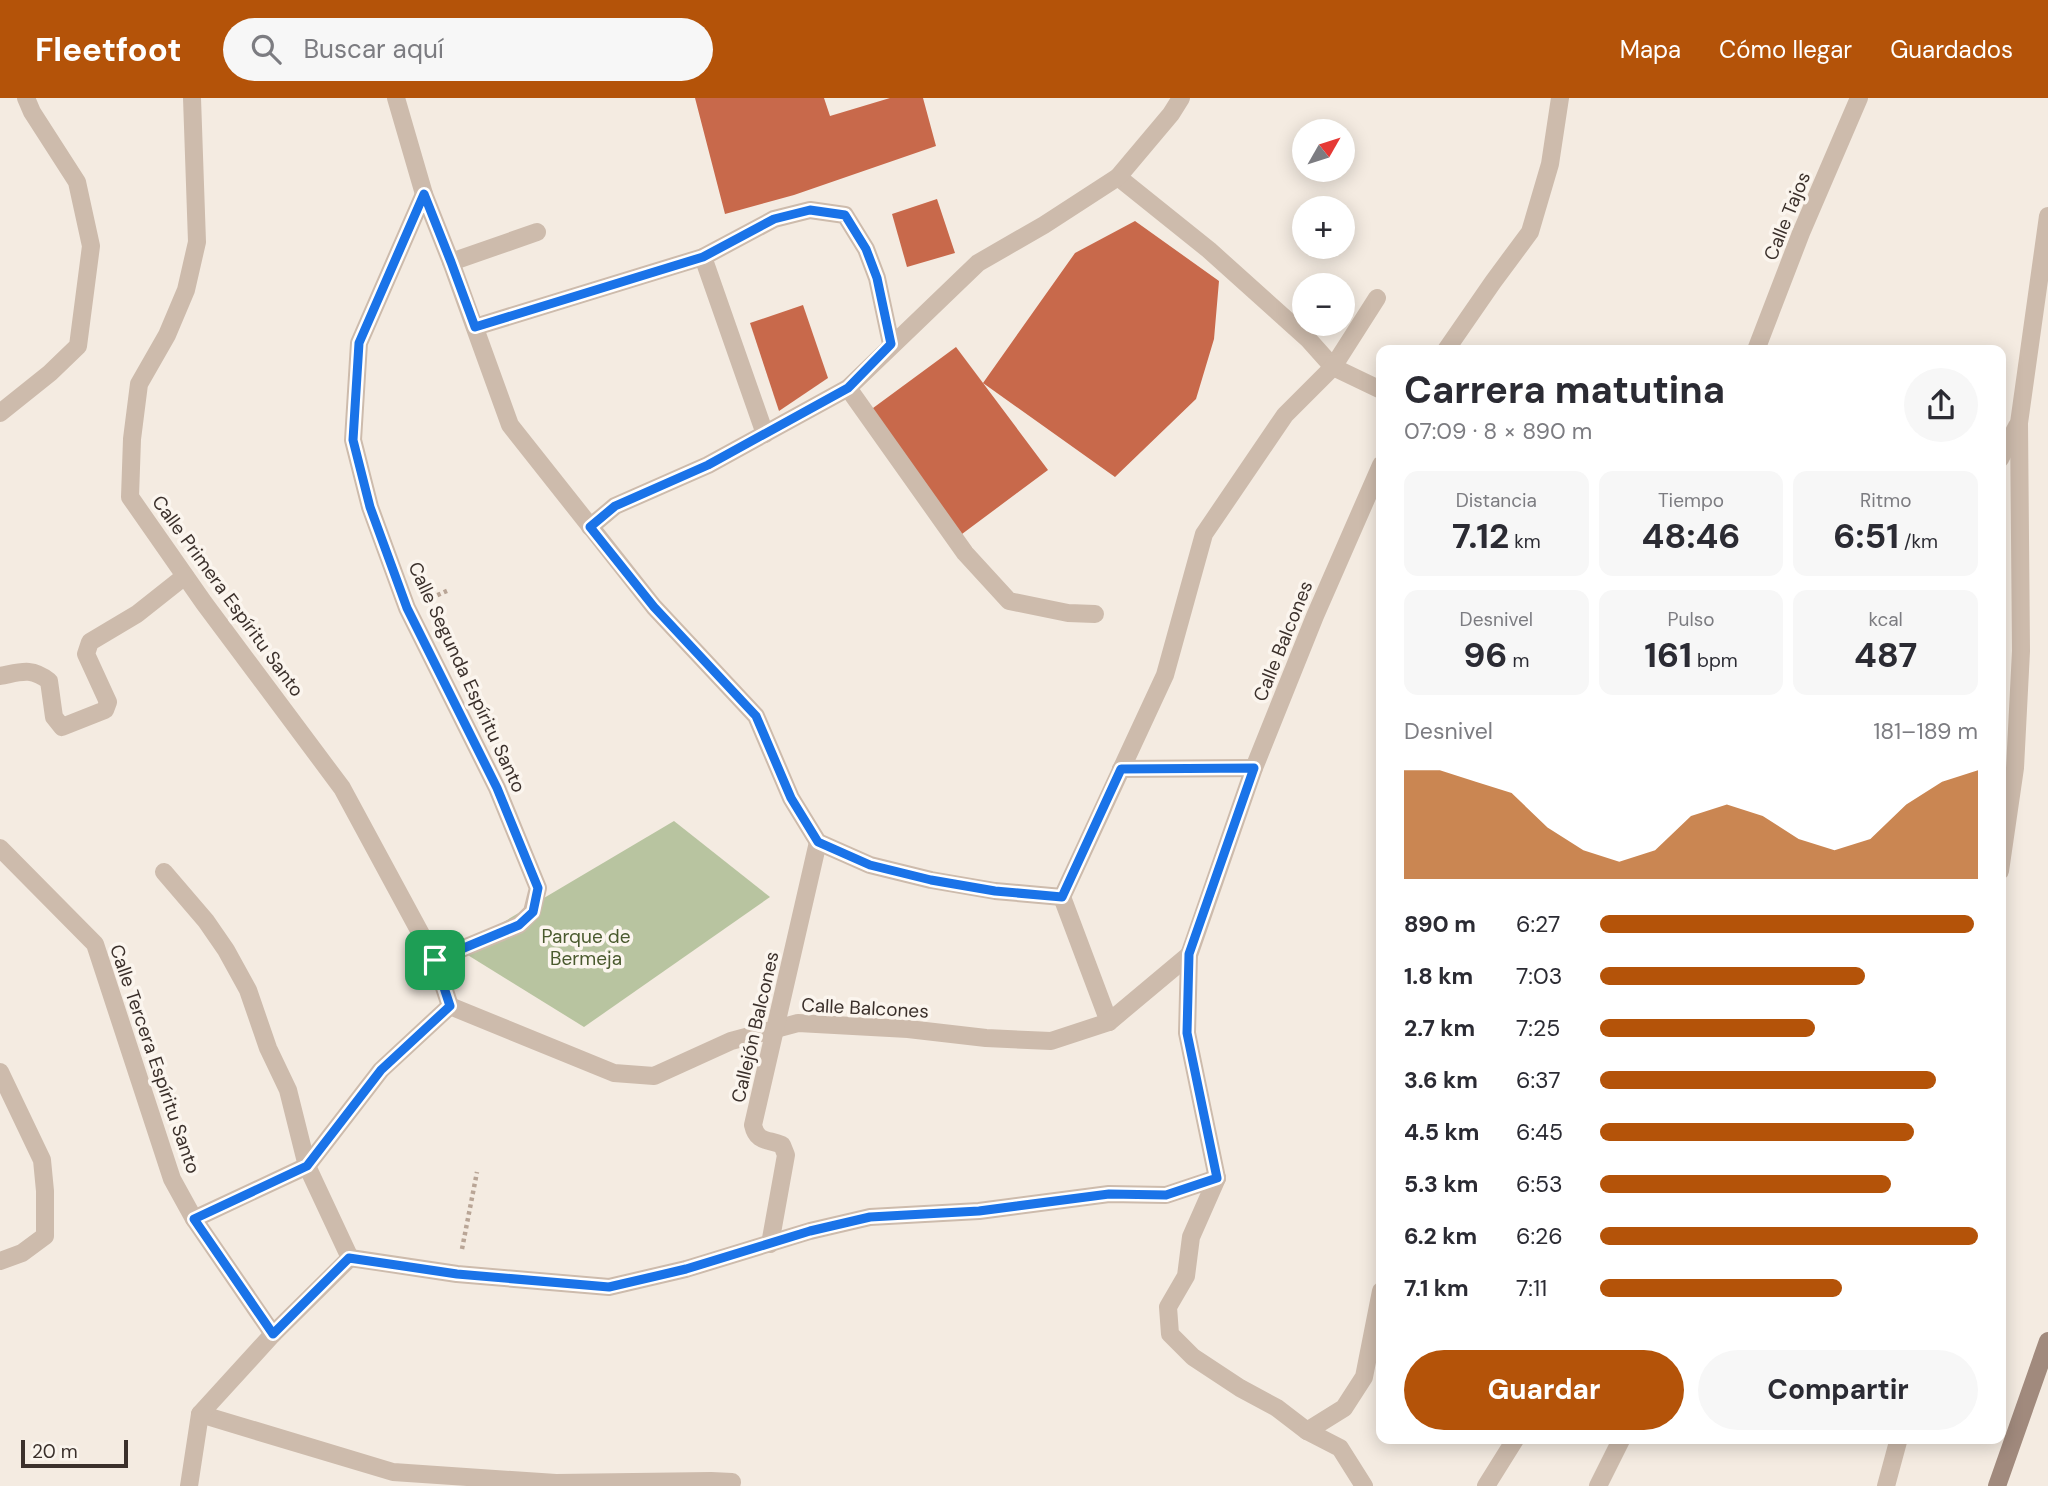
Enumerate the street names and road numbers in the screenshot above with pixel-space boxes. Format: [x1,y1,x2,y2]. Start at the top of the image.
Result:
street label: Calle Tajos [1758,168,1816,264]
street label: Calle Primera Espíritu Santo [146,490,310,702]
street label: Calle Segunda Espíritu Santo [402,558,532,796]
street label: Calle Balcones [1247,577,1319,705]
street label: Calle Tercera Espíritu Santo [104,941,206,1177]
street label: Callejón Balcones [725,949,785,1105]
street label: Calle Balcones [801,992,929,1024]

